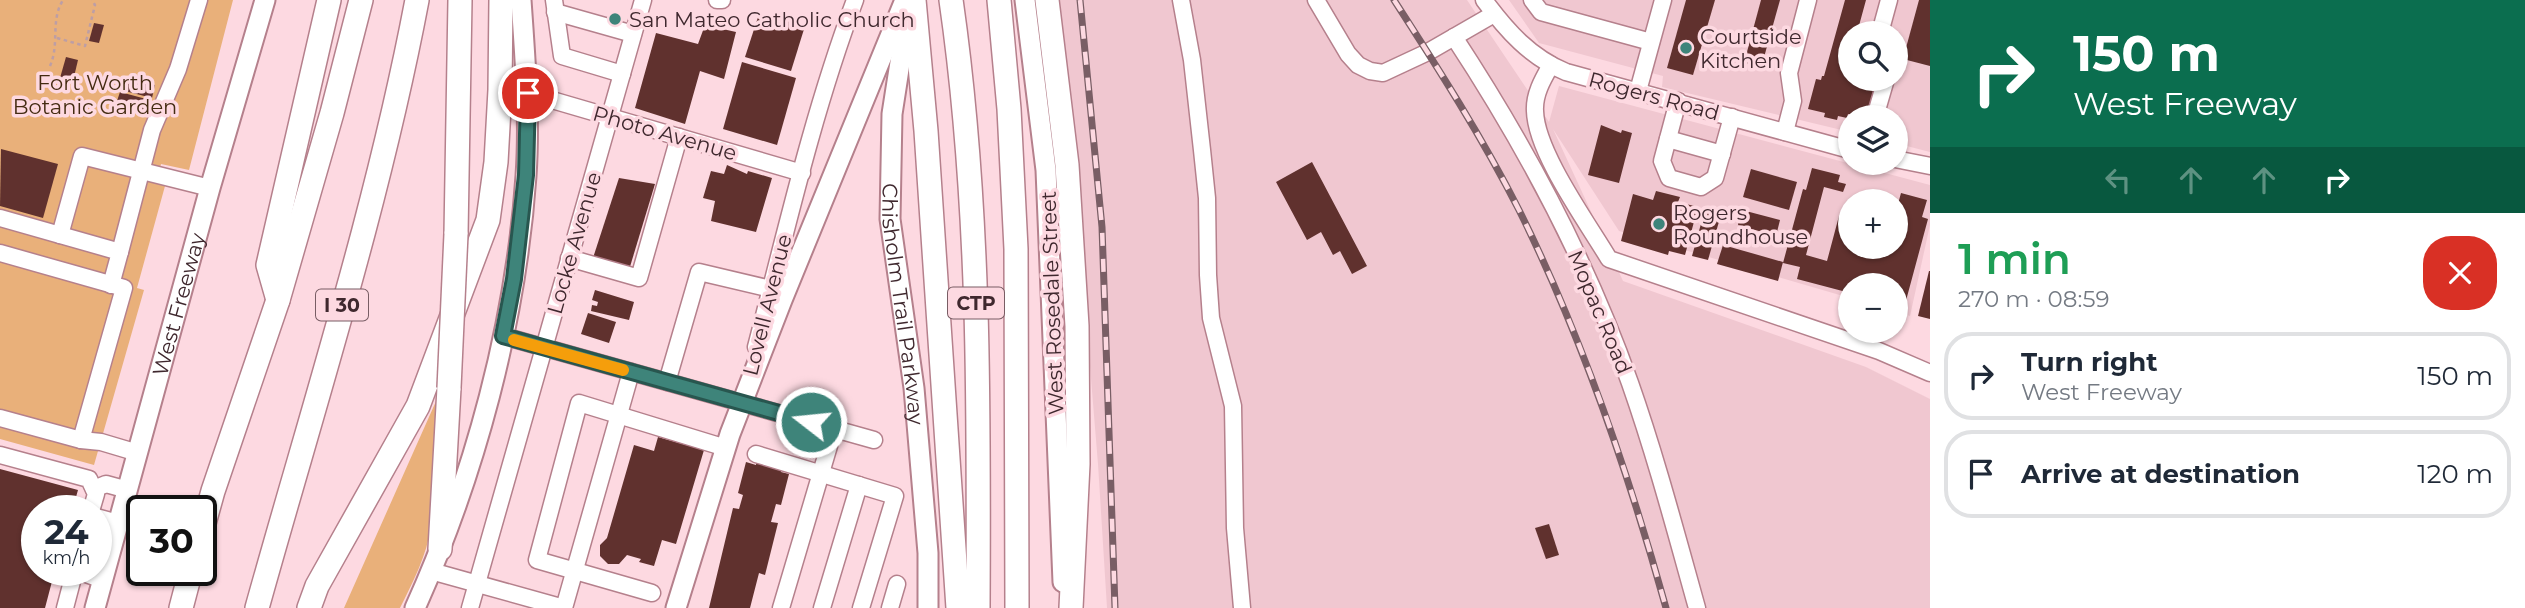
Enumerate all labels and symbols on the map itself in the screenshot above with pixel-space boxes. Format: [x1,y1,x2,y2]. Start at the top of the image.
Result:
place label: San Mateo Catholic Church [629,7,915,32]
marker: San Mateo Catholic Church [607,11,623,27]
place label: Courtside Kitchen [1700,24,1802,73]
marker: Courtside Kitchen [1678,40,1694,56]
pin [498,63,558,123]
street label: Rogers Road [1586,67,1722,125]
park label: Fort Worth Botanic Garden [13,70,177,119]
street label: Photo Avenue [590,101,740,165]
street label: Locke Avenue [542,169,606,317]
street label: Chisholm Trail Parkway [877,183,930,426]
street label: West Rosedale Street [1036,190,1068,416]
place label: Rogers Roundhouse [1673,200,1808,249]
marker: Rogers Roundhouse [1651,216,1667,232]
street label: West Freeway [147,229,210,378]
street label: Lovell Avenue [737,232,797,378]
street label: Mopac Road [1563,246,1637,378]
road number: CTP [948,288,1004,318]
road number: I 30 [316,290,368,320]
position arrow [774,385,848,459]
speed limit sign: 30 [126,495,217,586]

